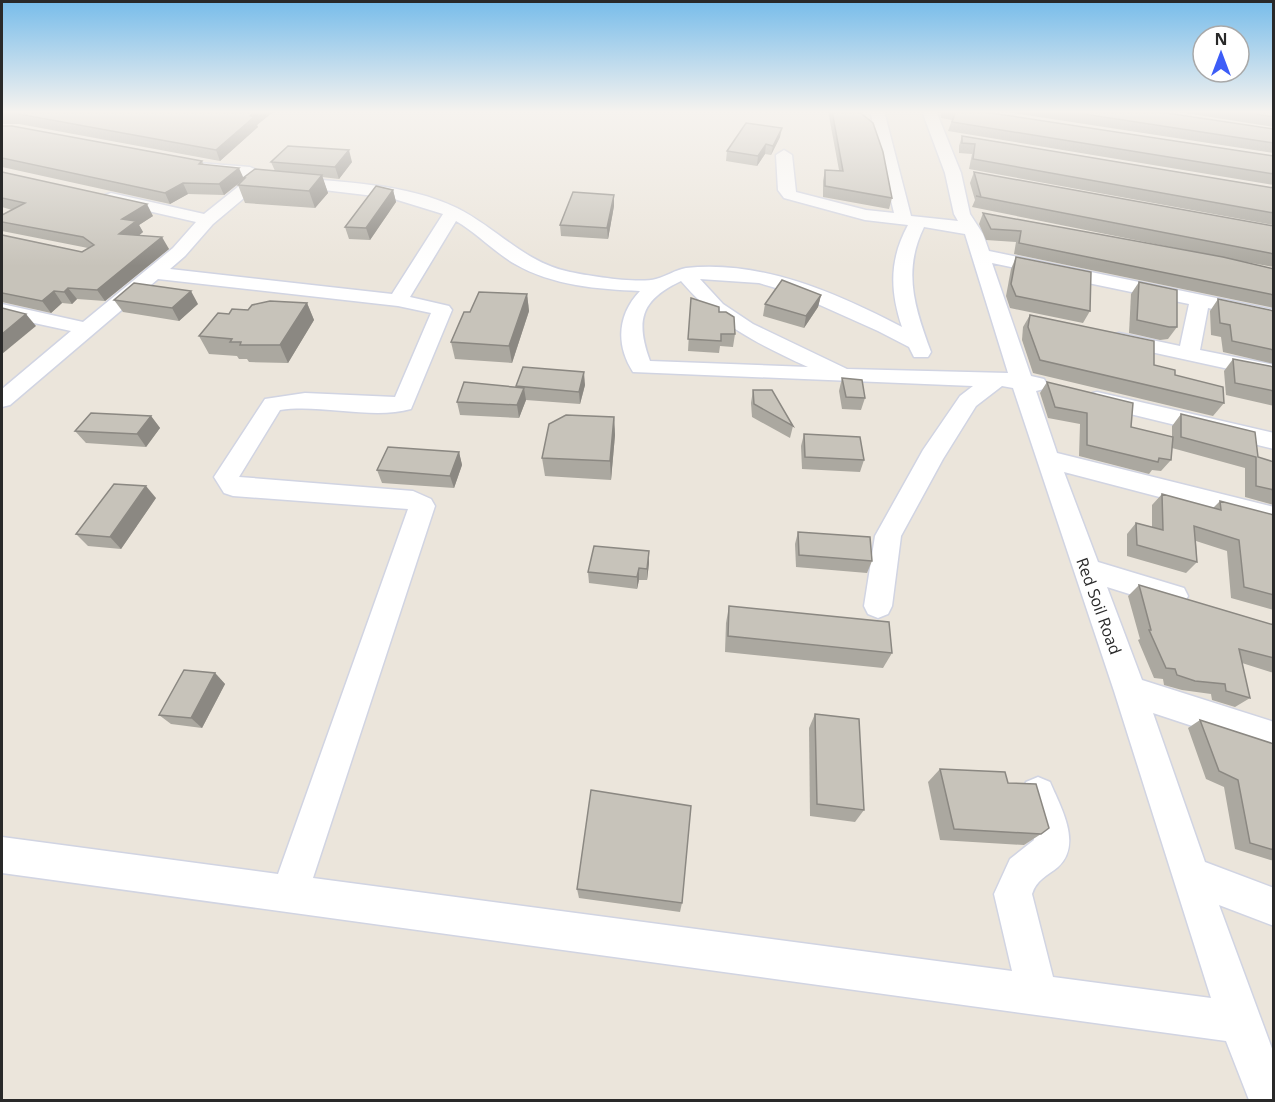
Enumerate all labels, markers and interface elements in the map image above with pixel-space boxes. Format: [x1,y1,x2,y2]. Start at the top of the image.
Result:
north arrow [1191,24,1251,84]
text: N [1214,28,1228,50]
street label: Red Soil Road [1071,554,1127,658]

